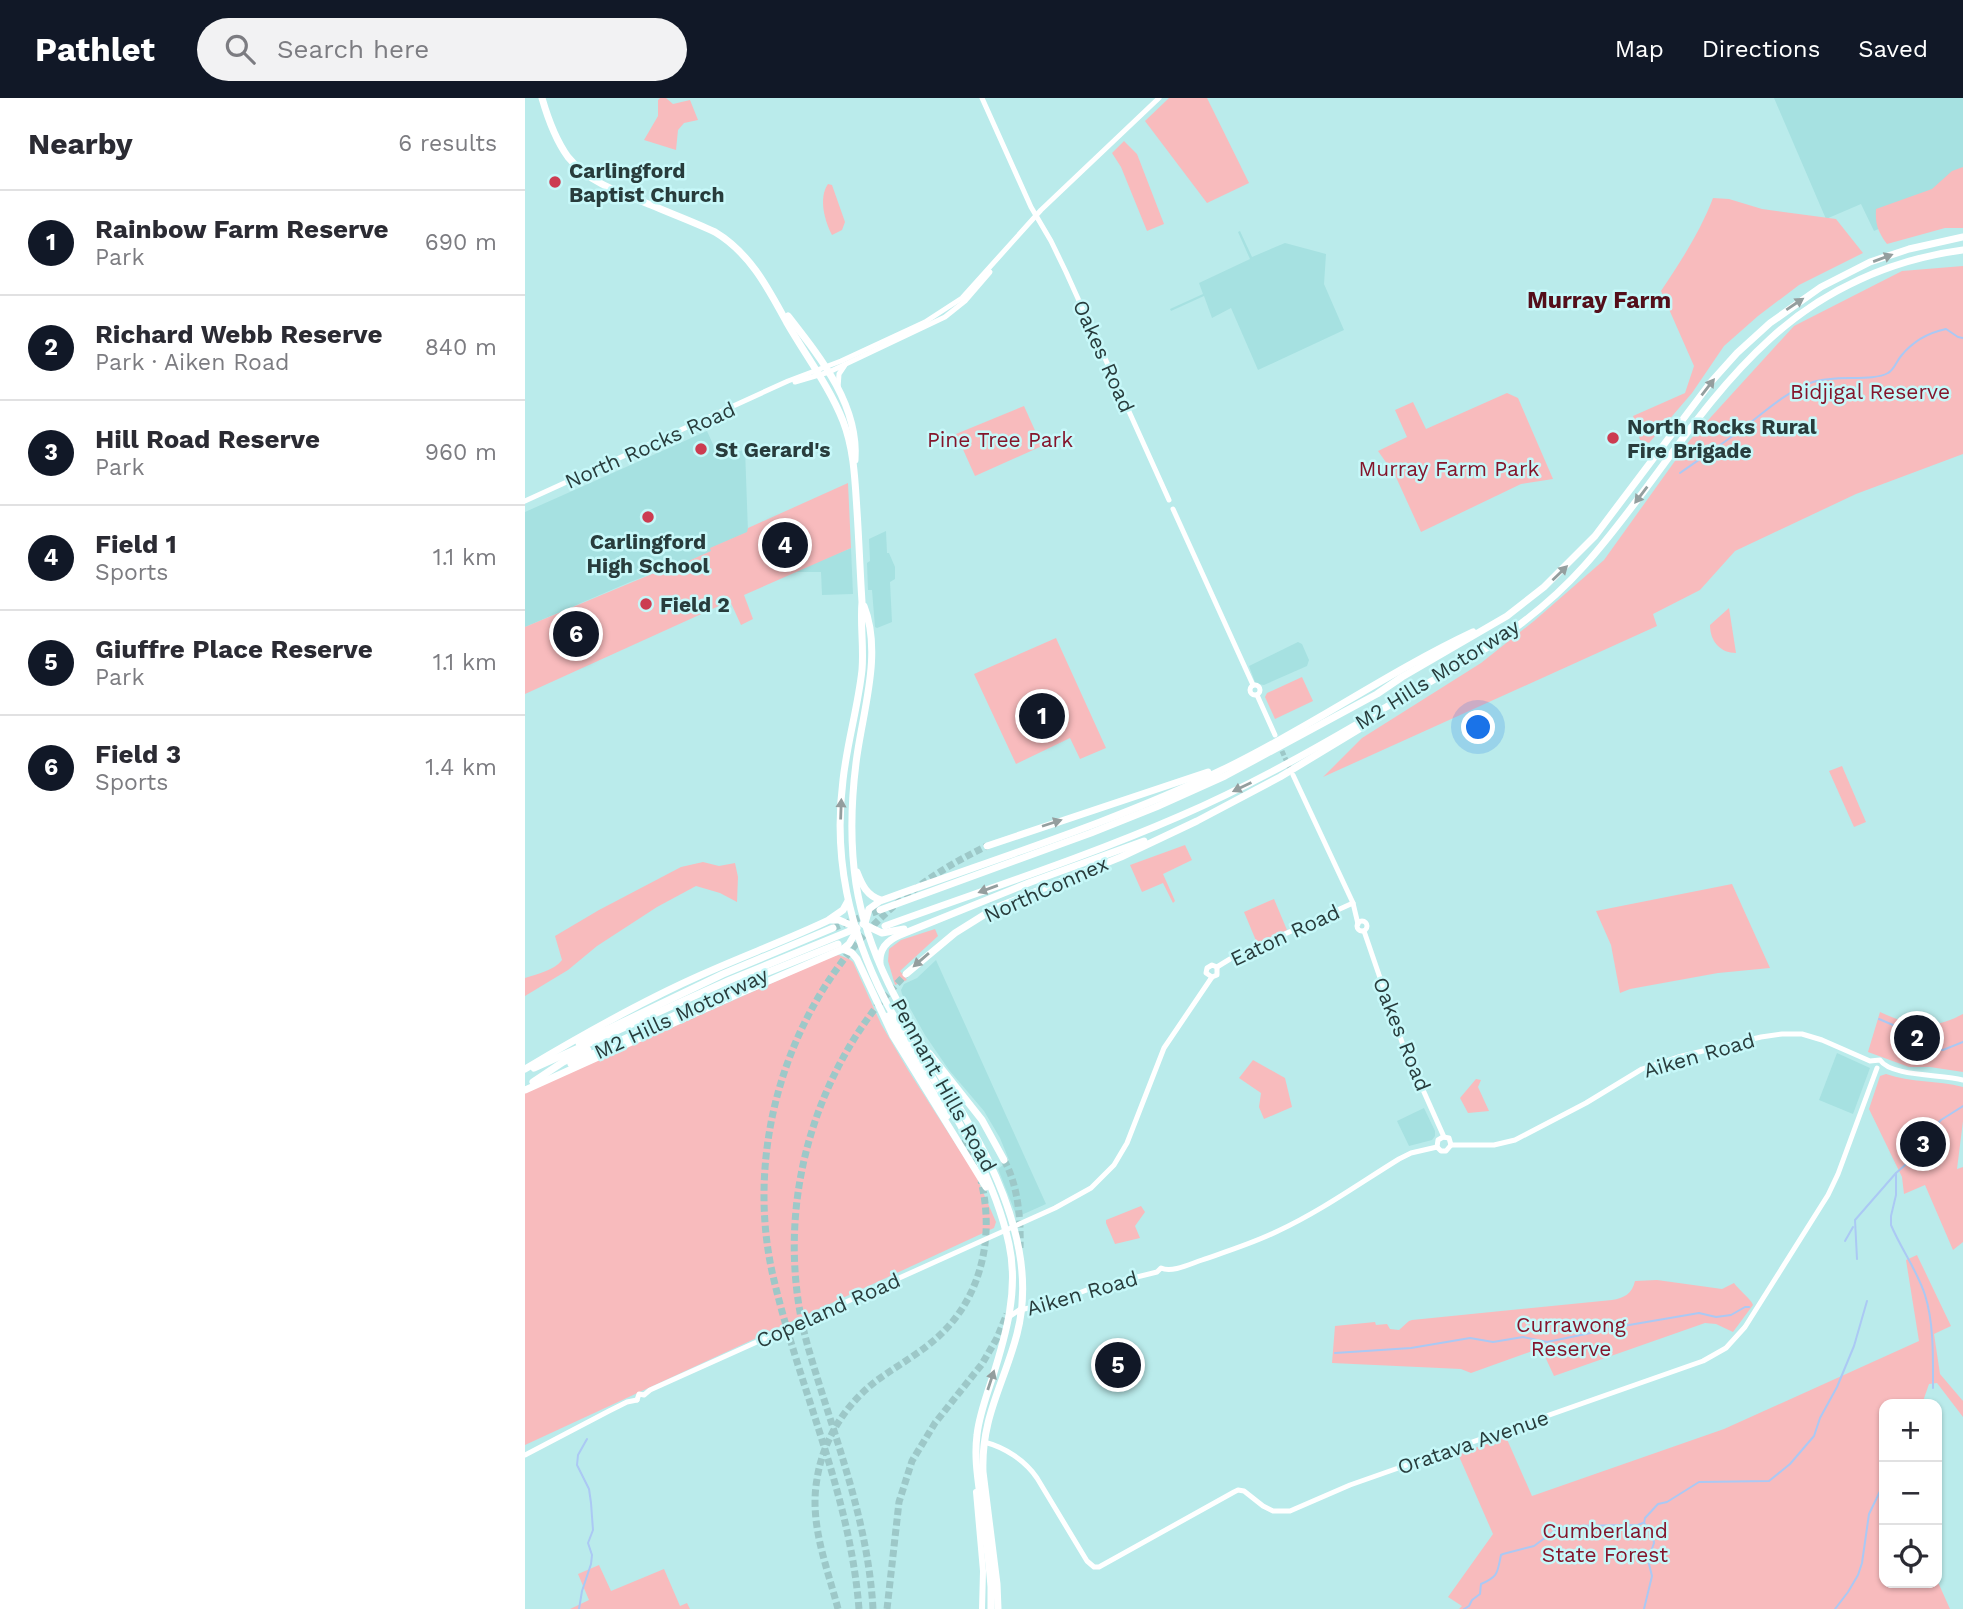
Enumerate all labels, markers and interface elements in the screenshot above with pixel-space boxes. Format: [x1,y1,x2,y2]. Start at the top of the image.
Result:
search box [197,18,687,81]
text: Pathlet [35,30,155,69]
icon: search [221,30,259,68]
text: Search here [277,34,429,64]
text: Map [1615,35,1664,63]
text: Directions [1702,35,1820,63]
text: Saved [1858,35,1928,63]
text: Nearby [28,126,133,161]
text: 6 results [398,130,497,157]
place label: Carlingford Baptist Church [569,158,724,207]
marker: Carlingford Baptist Church [547,174,563,190]
text: Rainbow Farm Reserve [95,214,389,244]
text: 1 [46,229,56,256]
text: 690 m [425,229,497,256]
text: Park [95,244,144,271]
one-way arrow [1872,252,1893,263]
district label: Murray Farm [1527,287,1671,314]
street label: Oakes Road [1068,296,1140,416]
one-way arrow [1786,297,1804,311]
text: Richard Webb Reserve [95,319,382,349]
text: 2 [44,334,58,361]
text: 840 m [425,334,497,361]
text: Park · Aiken Road [95,349,289,376]
one-way arrow [1701,378,1716,396]
park label: Bidjigal Reserve [1790,379,1950,404]
street label: North Rocks Road [561,396,739,494]
place label: North Rocks Rural Fire Brigade [1627,414,1817,463]
text: Hill Road Reserve [95,424,320,454]
park label: Pine Tree Park [927,427,1073,452]
marker: North Rocks Rural Fire Brigade [1605,430,1621,446]
place label: St Gerard's [715,437,831,462]
text: 3 [44,439,58,466]
text: 960 m [425,439,497,466]
marker: St Gerard's [693,441,709,457]
text: Park [95,454,144,481]
park label: Murray Farm Park [1359,456,1540,481]
one-way arrow [1633,485,1648,503]
marker: Carlingford High School [640,509,656,525]
pin: 4 [762,519,808,571]
text: Field 1 [95,529,177,559]
place label: Carlingford High School [587,529,710,578]
text: 4 [44,544,58,571]
text: 1.1 km [433,544,497,571]
text: Sports [95,559,168,586]
one-way arrow [1551,566,1568,582]
place label: Field 2 [660,592,730,617]
marker: Field 2 [638,596,654,612]
pin: 6 [553,608,599,660]
street label: M2 Hills Motorway [1350,613,1524,735]
text: Giuffre Place Reserve [95,634,373,664]
text: 5 [44,649,58,676]
text: 1.1 km [433,649,497,676]
text: Park [95,664,144,691]
pin: 1 [1019,690,1065,742]
your location [1461,710,1495,744]
text: Field 3 [95,739,181,769]
text: 6 [44,754,58,781]
text: 1.4 km [425,754,497,781]
text: Sports [95,769,168,796]
one-way arrow [1232,781,1252,793]
one-way arrow [835,798,846,820]
one-way arrow [1041,817,1062,828]
street label: NorthConnex [980,850,1112,928]
one-way arrow [977,884,998,895]
street label: Eaton Road [1226,899,1344,971]
one-way arrow [913,952,930,967]
street label: M2 Hills Motorway [590,962,772,1064]
street label: Oakes Road [1368,973,1436,1095]
street label: Pennant Hills Road [886,994,1002,1176]
pin: 2 [1894,1012,1940,1064]
street label: Aiken Road [1641,1027,1757,1083]
pin: 3 [1900,1118,1946,1170]
street label: Aiken Road [1024,1265,1140,1321]
street label: Copeland Road [752,1267,904,1353]
park label: Currawong Reserve [1516,1312,1627,1361]
pin: 5 [1095,1339,1141,1391]
one-way arrow [987,1370,997,1391]
map controls [1879,1399,1942,1588]
button: + [1879,1399,1942,1462]
street label: Oratava Avenue [1394,1404,1552,1480]
button: − [1879,1462,1942,1525]
park label: Cumberland State Forest [1542,1518,1668,1567]
button: locate [1879,1525,1942,1588]

